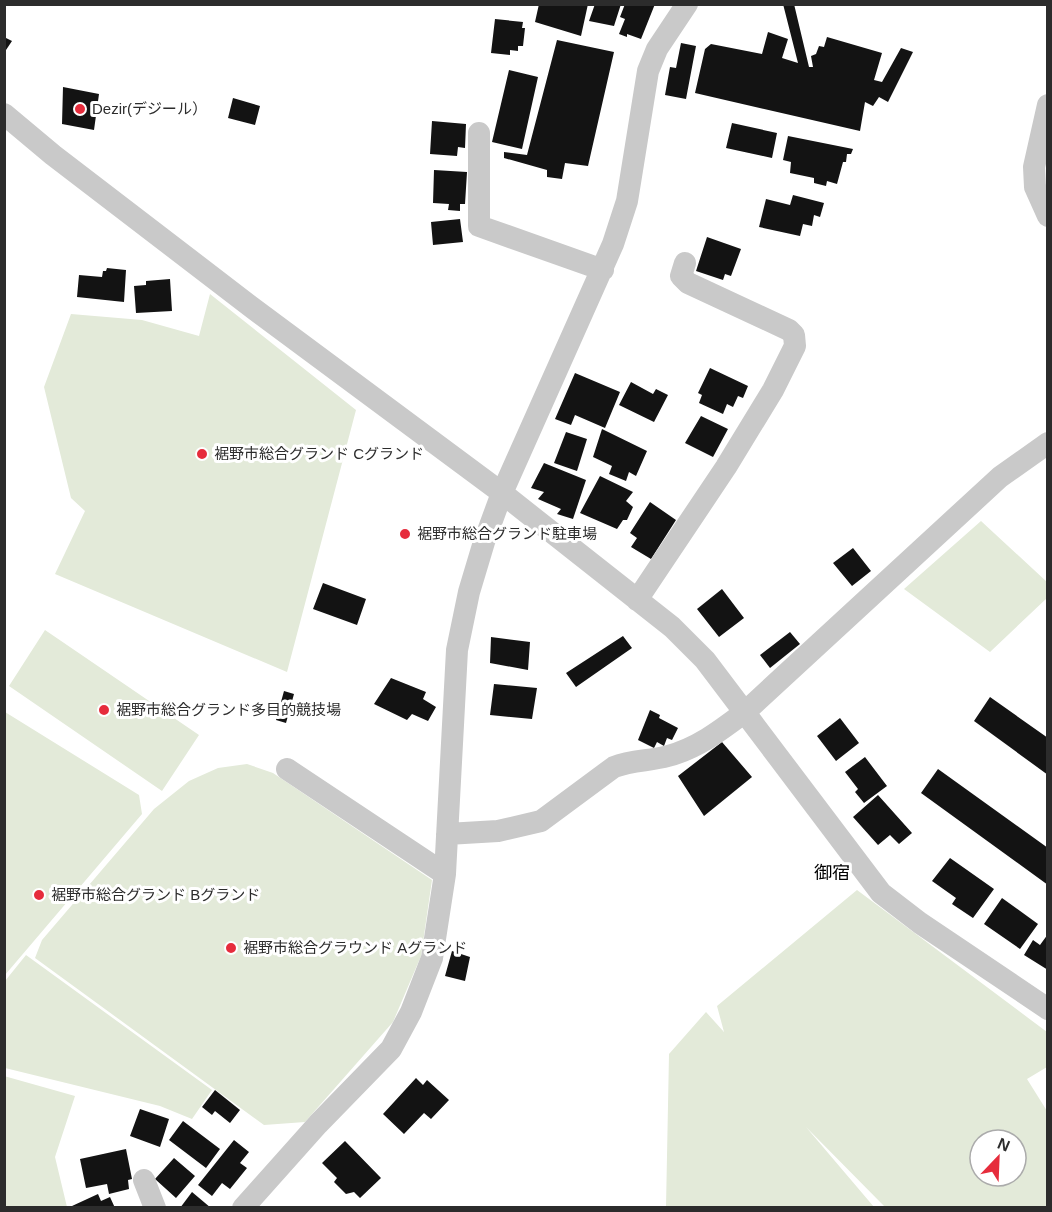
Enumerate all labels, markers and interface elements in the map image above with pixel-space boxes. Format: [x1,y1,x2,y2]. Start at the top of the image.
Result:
place label: Dezir(デジール） [92,100,207,117]
marker: Dezir(デジール） [73,102,87,116]
place label: 裾野市総合グランド Cグランド [214,445,424,462]
marker: 裾野市総合グランド Cグランド [195,447,209,461]
place label: 裾野市総合グランド駐車場 [417,525,597,542]
marker: 裾野市総合グランド駐車場 [398,527,412,541]
place label: 裾野市総合グランド多目的競技場 [116,701,341,718]
marker: 裾野市総合グランド多目的競技場 [97,703,111,717]
district label: 御宿 [814,863,850,883]
place label: 裾野市総合グランド Bグランド [51,886,260,903]
marker: 裾野市総合グランド Bグランド [32,888,46,902]
place label: 裾野市総合グラウンド Aグランド [243,939,467,956]
marker: 裾野市総合グラウンド Aグランド [224,941,238,955]
north arrow [968,1128,1028,1188]
text: N [995,1135,1012,1155]

